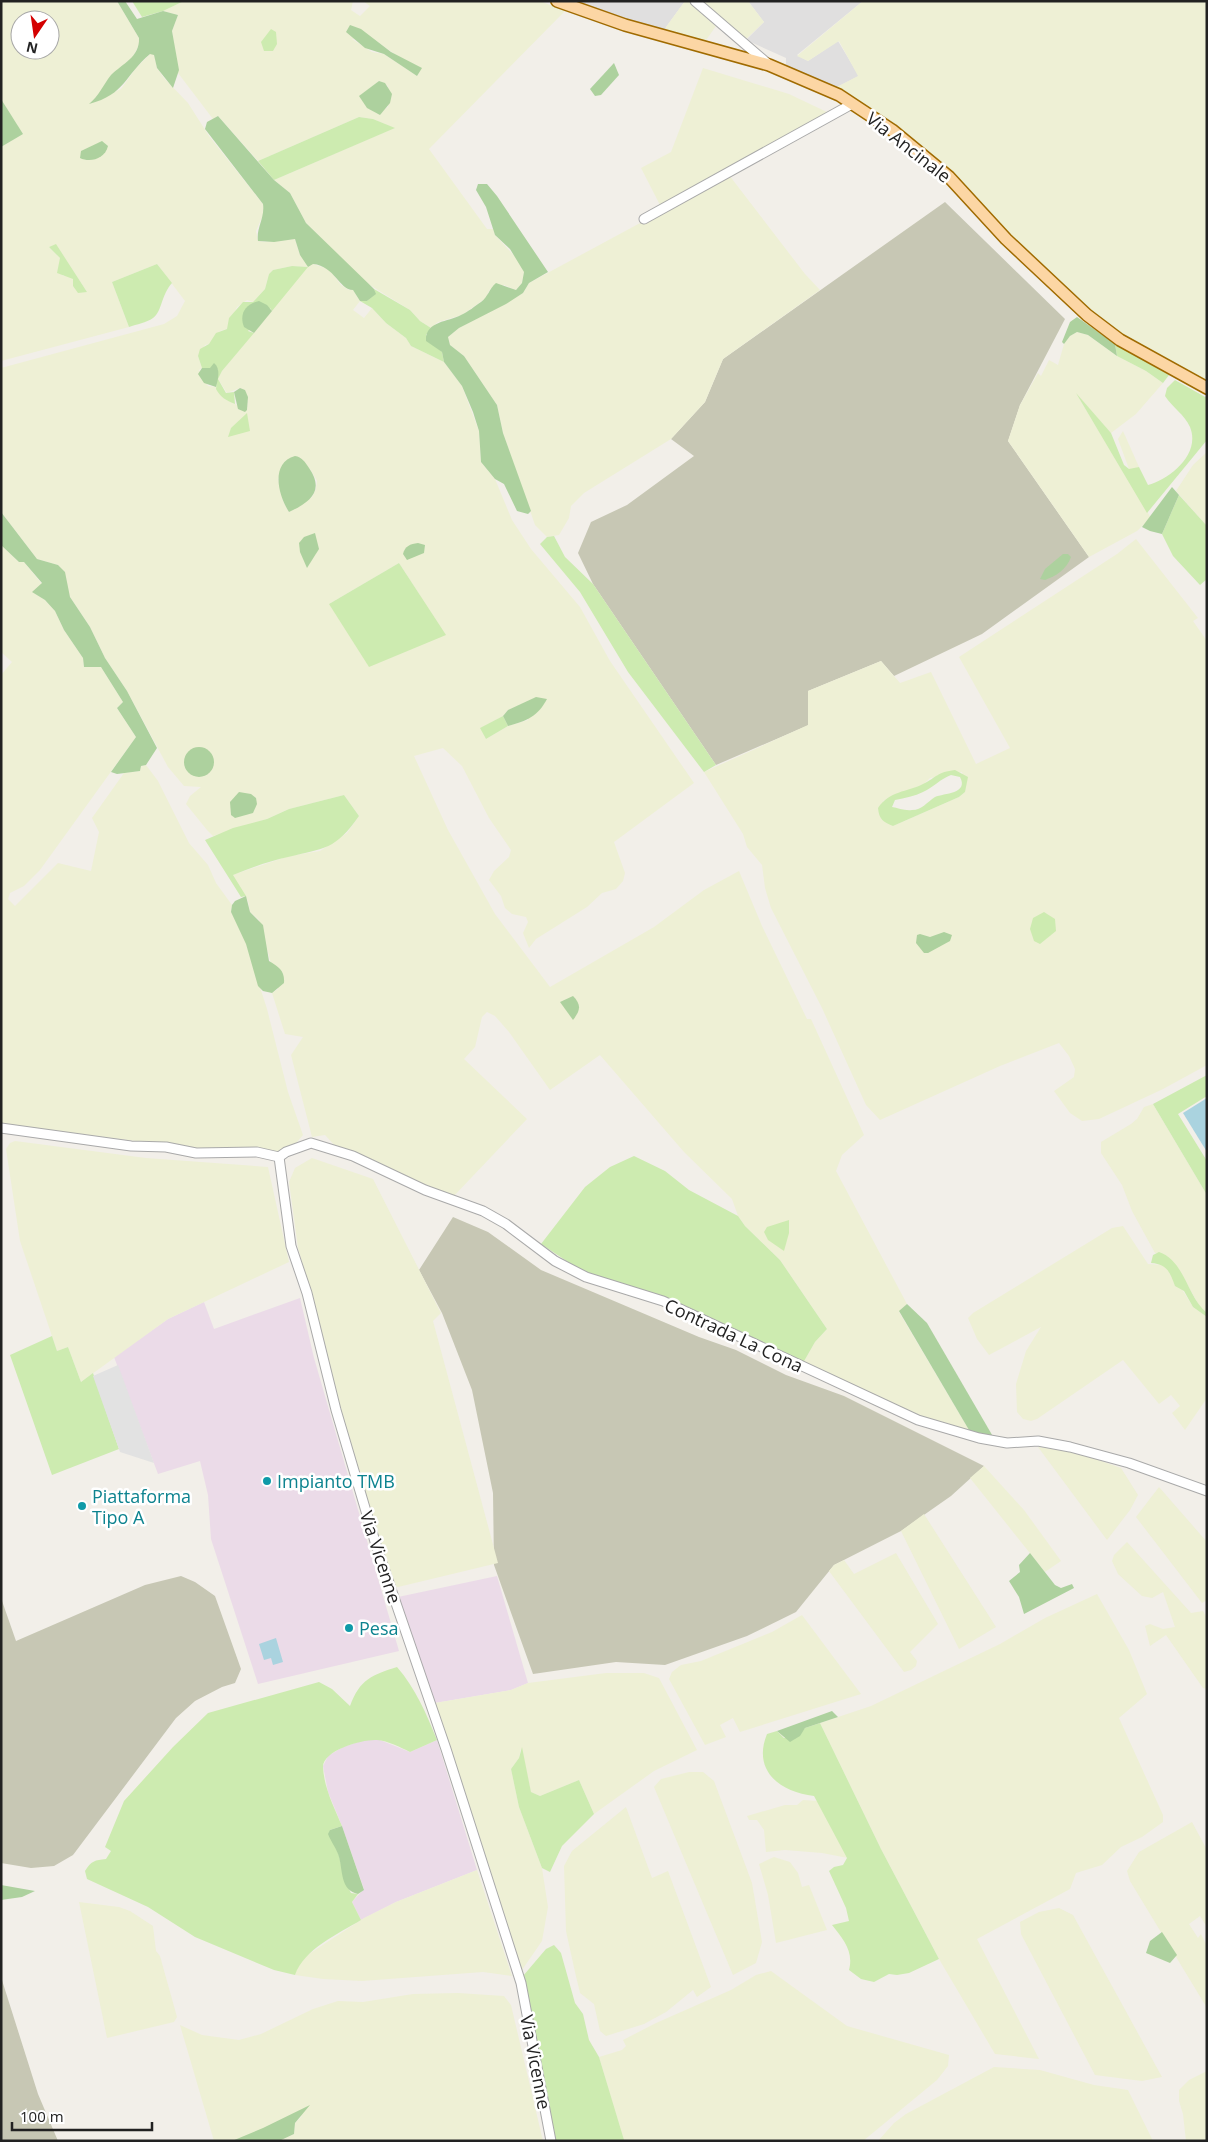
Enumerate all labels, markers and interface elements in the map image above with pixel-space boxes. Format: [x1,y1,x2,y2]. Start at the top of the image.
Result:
north arrow [10,10,60,60]
text: N [24,38,40,59]
street label: Via Ancinale [862,106,956,188]
street label: Contrada La Cona [661,1292,807,1378]
place label: Impianto TMB [277,1469,395,1493]
marker: Impianto TMB [261,1475,273,1487]
place label: Piattaforma Tipo A [92,1484,191,1529]
marker: Piattaforma Tipo A [76,1500,88,1512]
street label: Via Vicenne [355,1508,407,1606]
place label: Pesa [359,1616,399,1640]
marker: Pesa [343,1622,355,1634]
street label: Via Vicenne [515,2013,557,2111]
scale bar [12,2100,152,2132]
text: 100 m [20,2106,64,2126]

